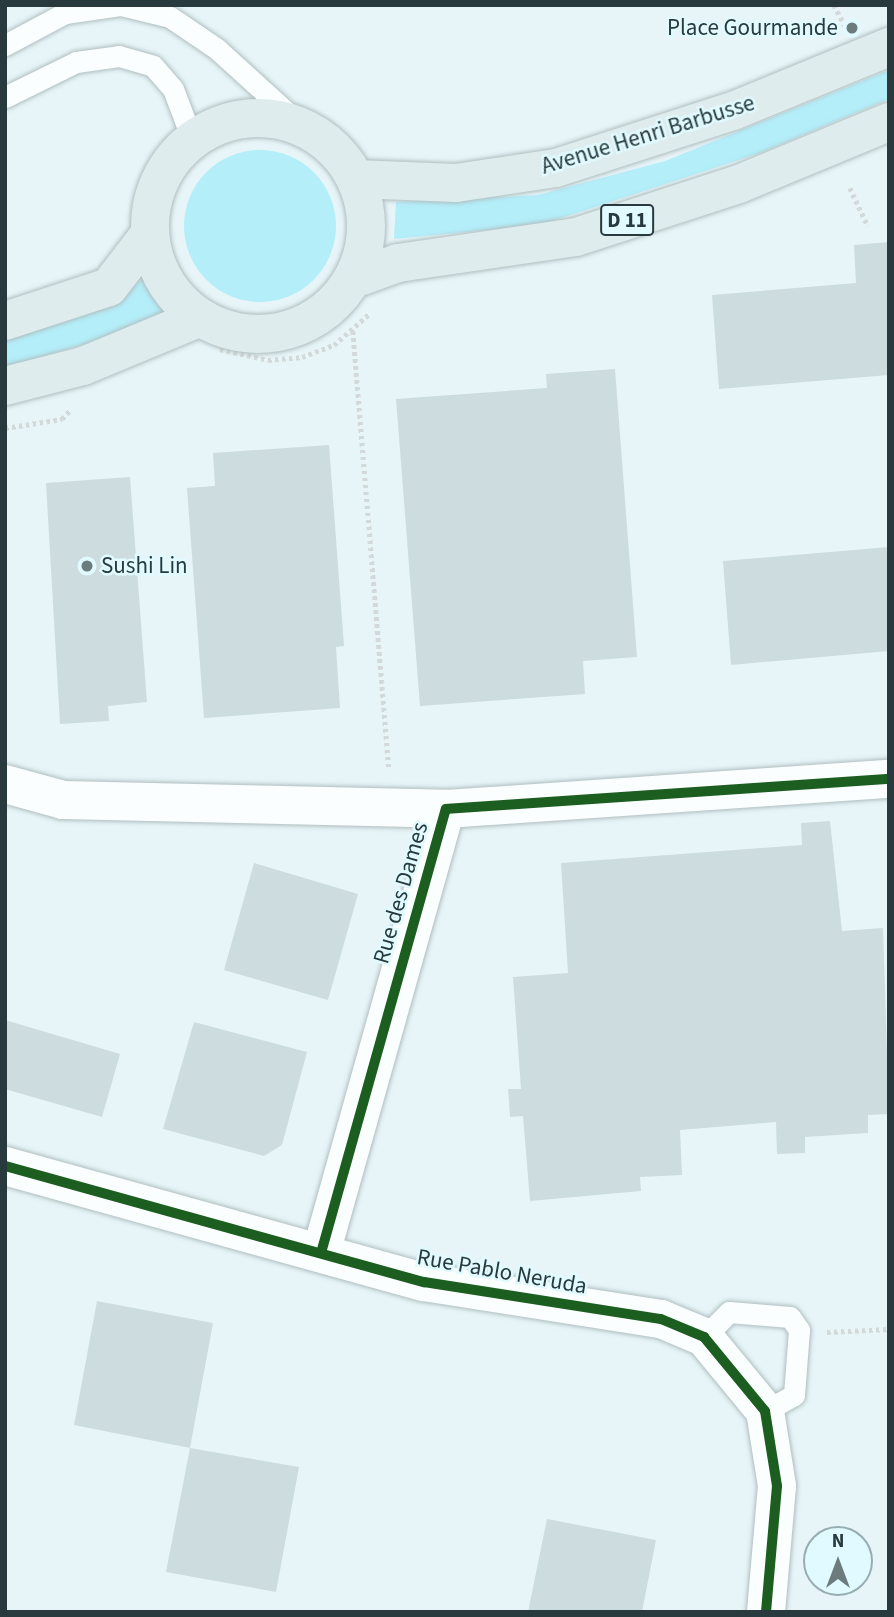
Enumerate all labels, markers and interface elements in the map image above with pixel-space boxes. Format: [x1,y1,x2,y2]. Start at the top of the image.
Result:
place label: Place Gourmande [667,14,838,42]
marker: Place Gourmande [844,20,860,36]
street label: Avenue Henri Barbusse [538,89,758,181]
road number: D 11 [599,202,655,238]
place label: Sushi Lin [101,552,188,580]
marker: Sushi Lin [79,558,95,574]
street label: Rue des Dames [368,819,434,967]
street label: Rue Pablo Neruda [415,1243,589,1301]
north arrow [803,1526,873,1596]
text: N [832,1528,844,1555]

